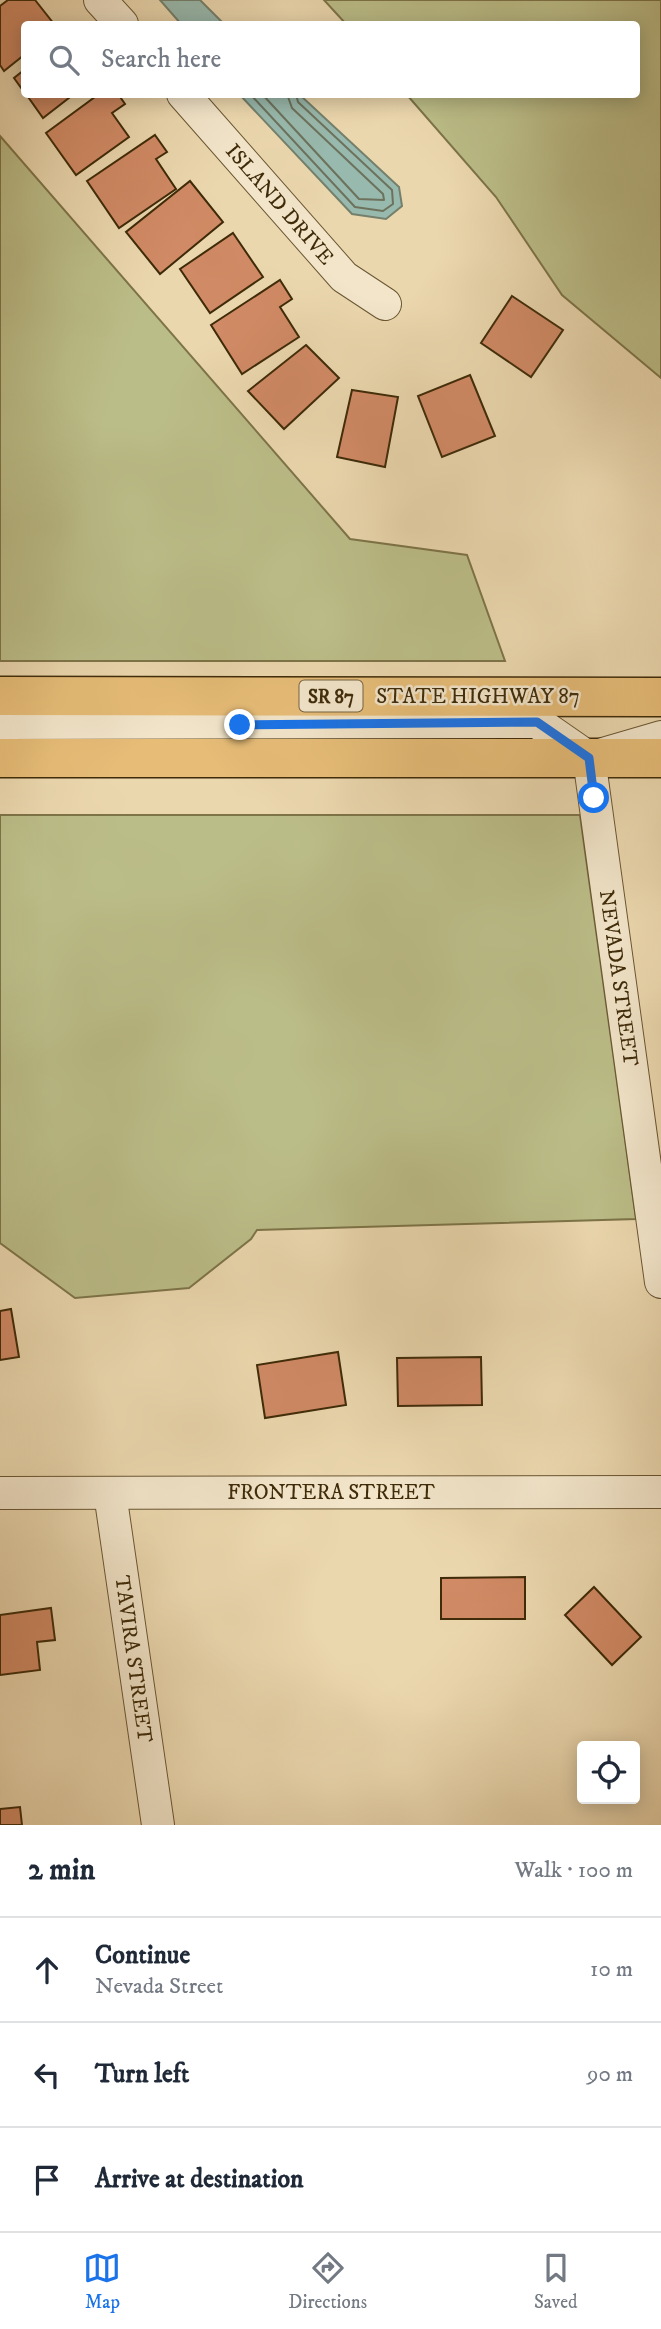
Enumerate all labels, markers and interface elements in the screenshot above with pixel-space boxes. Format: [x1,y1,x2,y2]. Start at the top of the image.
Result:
search box [21,21,640,98]
icon: search [45,41,83,79]
text: Search here [101,43,221,76]
street label: ISLAND DRIVE [220,139,339,271]
road number: SR 87 [300,680,362,712]
street label: STATE HIGHWAY 87 [376,684,580,710]
route end [224,709,255,740]
route start [578,782,609,813]
street label: NEVADA STREET [593,888,643,1068]
street label: FRONTERA STREET [227,1480,435,1506]
street label: TAVIRA STREET [108,1574,158,1744]
map controls [577,1741,640,1804]
button: locate [577,1741,640,1804]
text: 2 min [28,1852,95,1889]
text: Walk · 100 m [514,1856,633,1885]
text: Continue [95,1939,190,1972]
icon: ahead [28,1951,66,1989]
text: 10 m [590,1955,633,1984]
text: Nevada Street [95,1972,223,2001]
icon: left [28,2056,66,2094]
text: Turn left [95,2058,189,2091]
text: 90 m [587,2060,633,2089]
icon: arrive [28,2161,66,2199]
text: Arrive at destination [95,2163,304,2196]
tab: Map [83,2249,121,2314]
tab: Directions [288,2249,367,2314]
tab: Saved [534,2249,578,2314]

